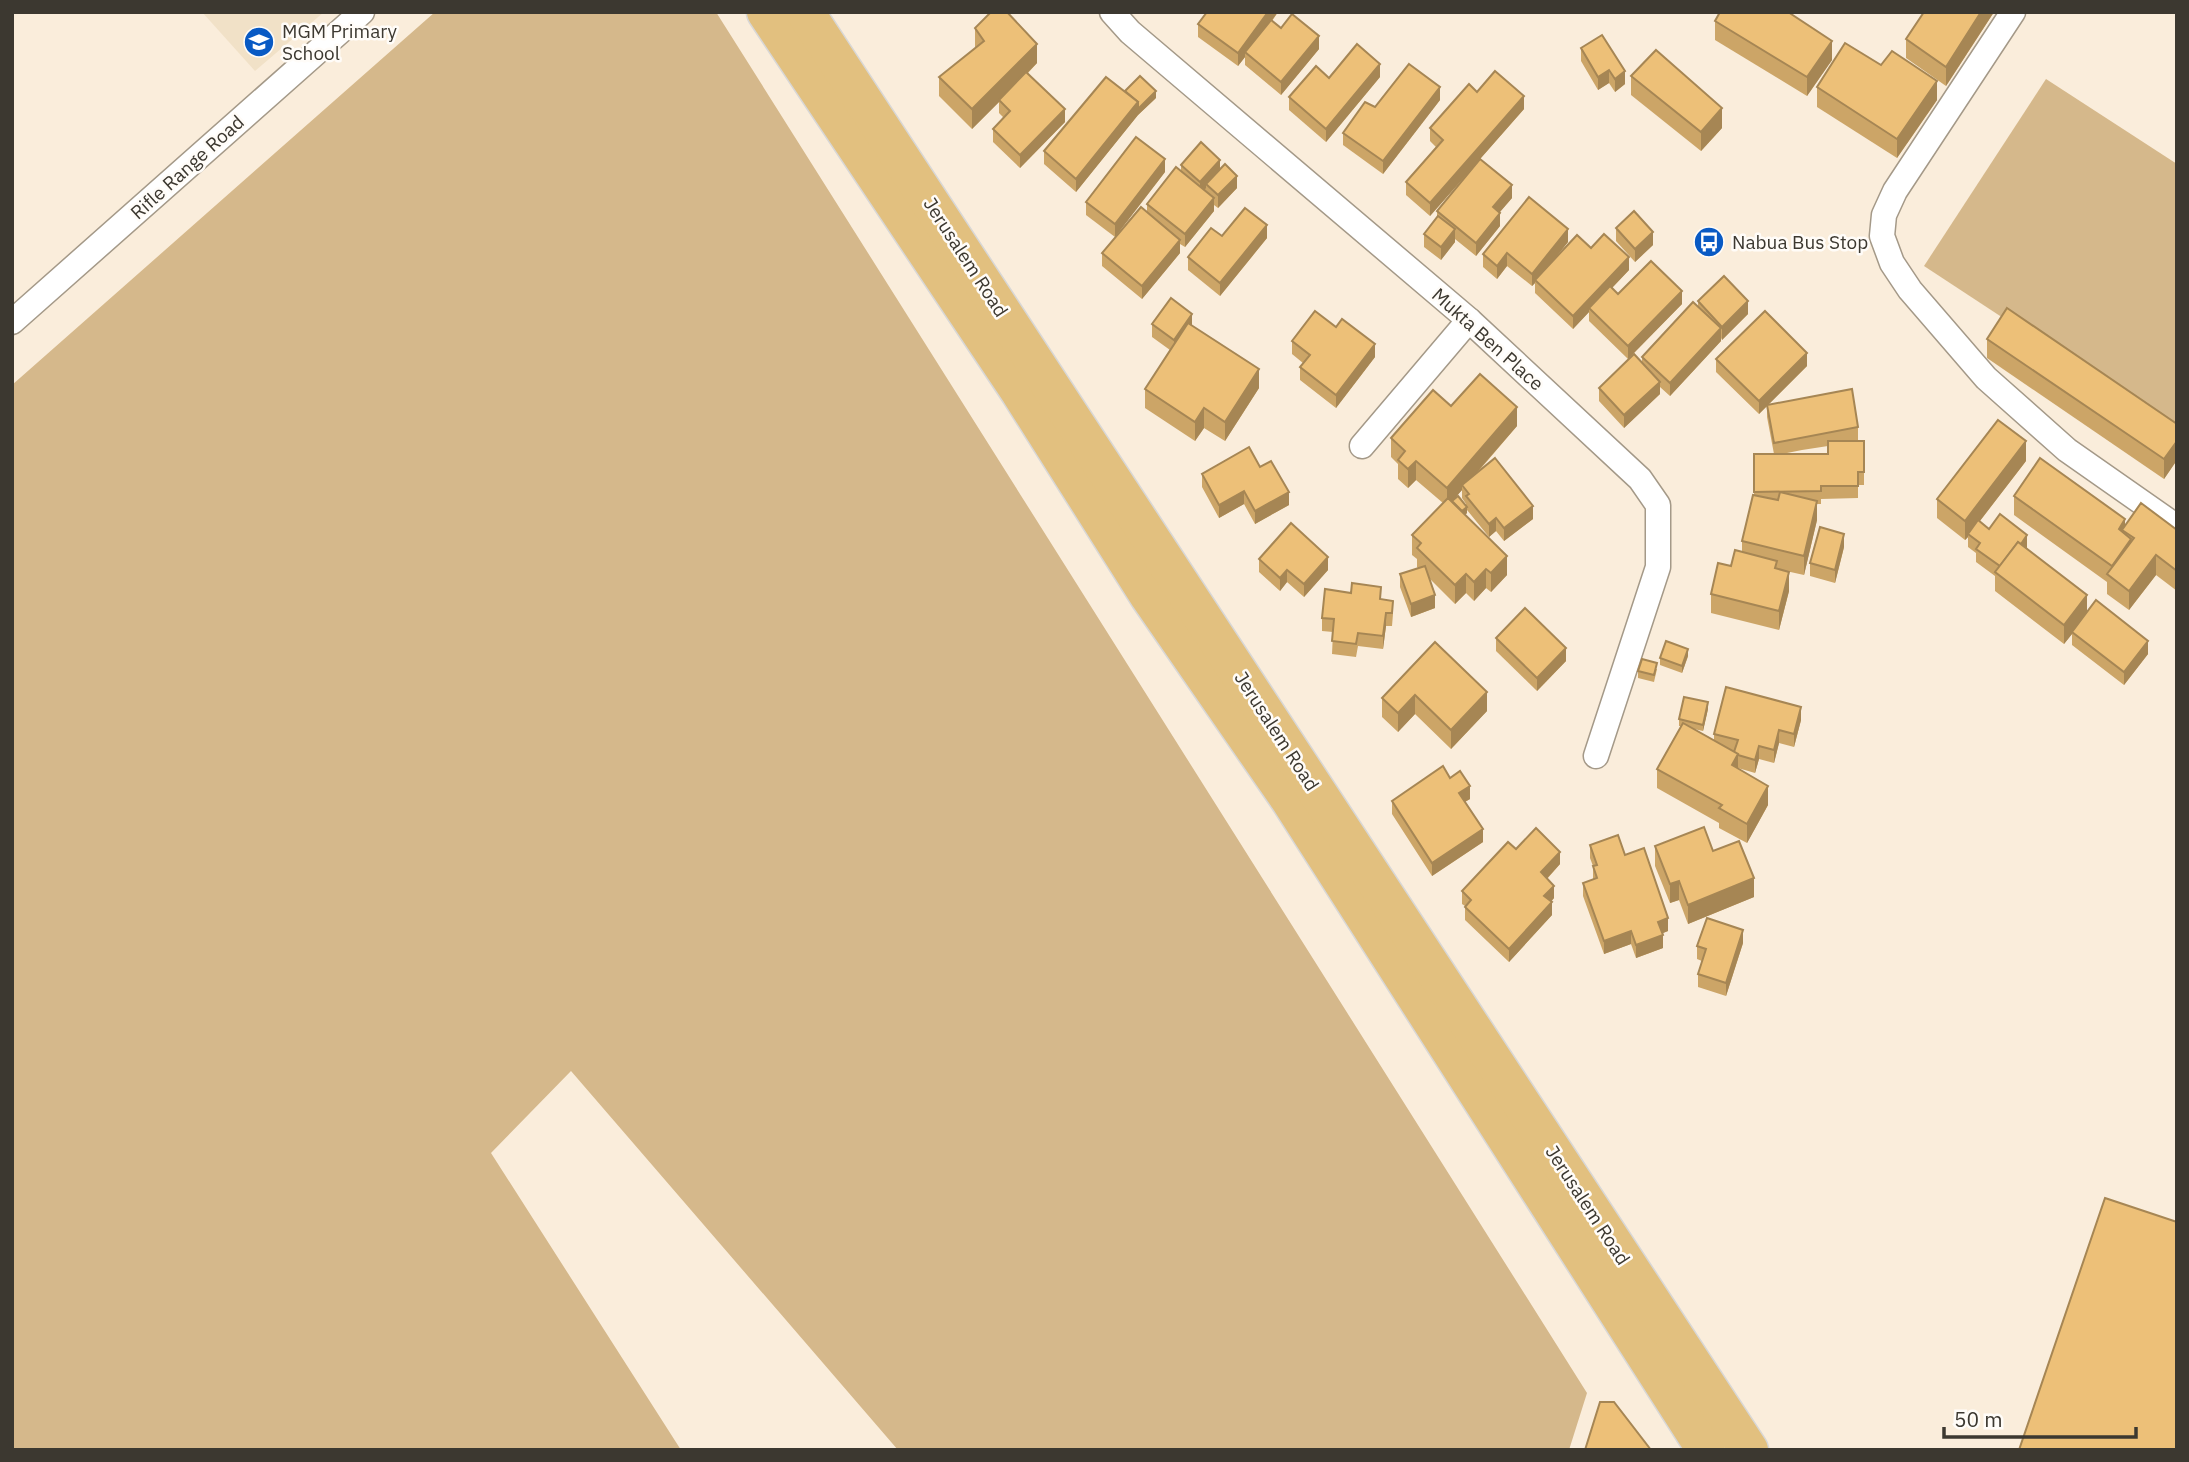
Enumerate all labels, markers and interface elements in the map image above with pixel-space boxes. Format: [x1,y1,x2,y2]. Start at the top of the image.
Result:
place label: MGM Primary School [282,19,397,65]
school or university icon: MGM Primary School [242,25,276,59]
street label: Rifle Range Road [125,110,249,224]
street label: Jerusalem Road [918,193,1014,321]
bus stop icon: Nabua Bus Stop [1692,225,1726,259]
place label: Nabua Bus Stop [1732,230,1868,254]
street label: Mukta Ben Place [1427,283,1549,395]
street label: Jerusalem Road [1229,667,1325,795]
street label: Jerusalem Road [1540,1141,1636,1269]
scale bar [1944,1396,2136,1440]
text: 50 m [1954,1405,2003,1433]

